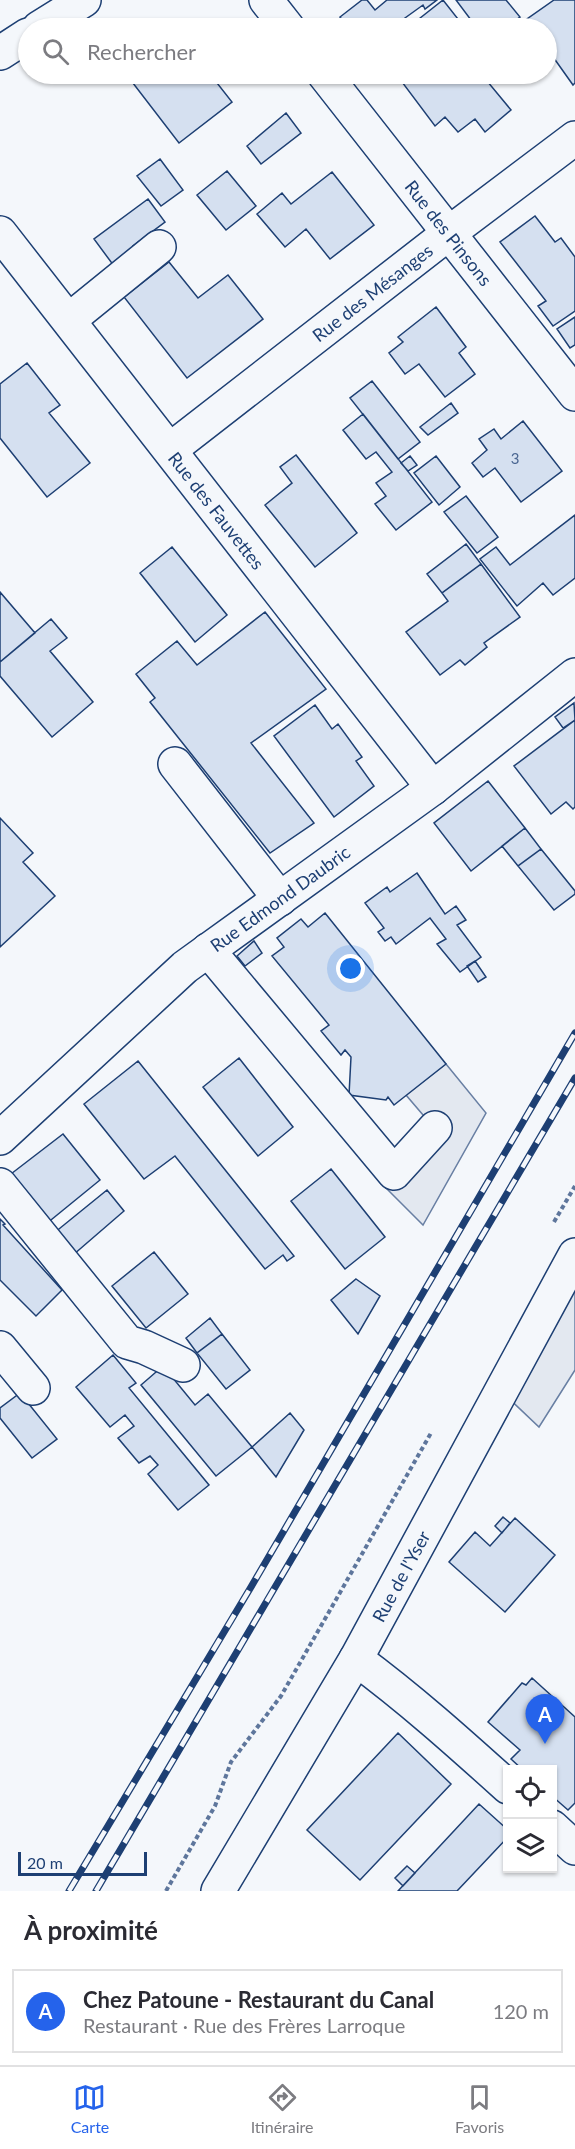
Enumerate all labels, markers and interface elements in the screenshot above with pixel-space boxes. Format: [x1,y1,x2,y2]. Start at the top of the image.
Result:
search box [18,18,557,84]
icon: search [39,35,72,68]
text: Rechercher [87,38,196,65]
street label: Rue des Pinsons [400,176,497,290]
street label: Rue des Mésanges [308,239,437,346]
street label: Rue des Fauvettes [164,447,269,574]
house number: 3 [511,449,519,467]
street label: Rue Edmond Daubric [206,840,354,956]
your location [336,954,365,983]
street label: Rue de l'Yser [367,1527,435,1626]
pin: A [526,1694,564,1744]
map controls [503,1765,557,1873]
button: locate [503,1765,557,1819]
button: layers [503,1819,557,1873]
scale bar [18,1849,147,1876]
text: 20 m [27,1853,63,1872]
text: À proximité [24,1914,158,1946]
text: Chez Patoune - Restaurant du Canal [83,1986,434,2013]
text: A [39,1999,52,2023]
text: 120 m [493,1999,549,2023]
text: Restaurant · Rue des Frères Larroque [83,2013,405,2037]
tab: Carte [71,2081,109,2136]
tab: Itinéraire [251,2081,314,2136]
tab: Favoris [455,2081,504,2136]

